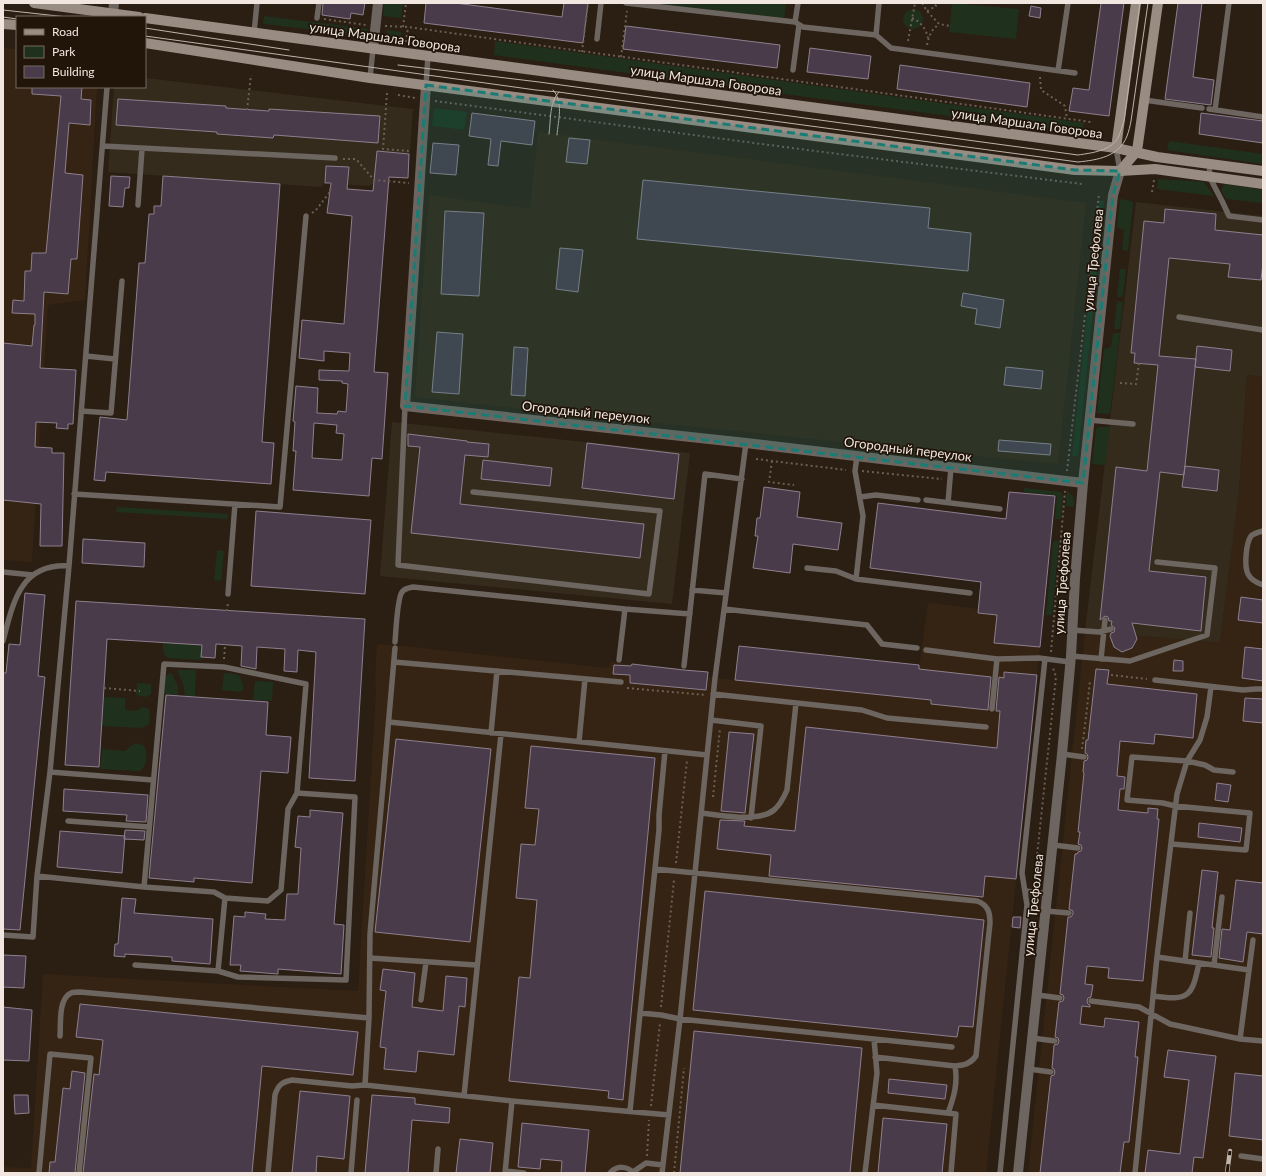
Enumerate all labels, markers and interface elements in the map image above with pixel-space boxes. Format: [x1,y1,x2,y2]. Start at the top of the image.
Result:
legend [16,16,146,88]
street label: улица Маршала Говорова [308,18,462,56]
text: Road [52,24,79,39]
text: Park [52,44,76,59]
street label: улица Маршала Говорова [629,61,783,99]
text: Building [52,64,95,79]
street label: улица Маршала Говорова [950,104,1104,142]
street label: улица Трефолева [1080,208,1106,312]
street label: Огородный переулок [521,397,651,427]
street label: Огородный переулок [843,433,973,465]
street label: улица Трефолева [1050,531,1074,635]
street label: улица Трефолева [1020,853,1046,957]

